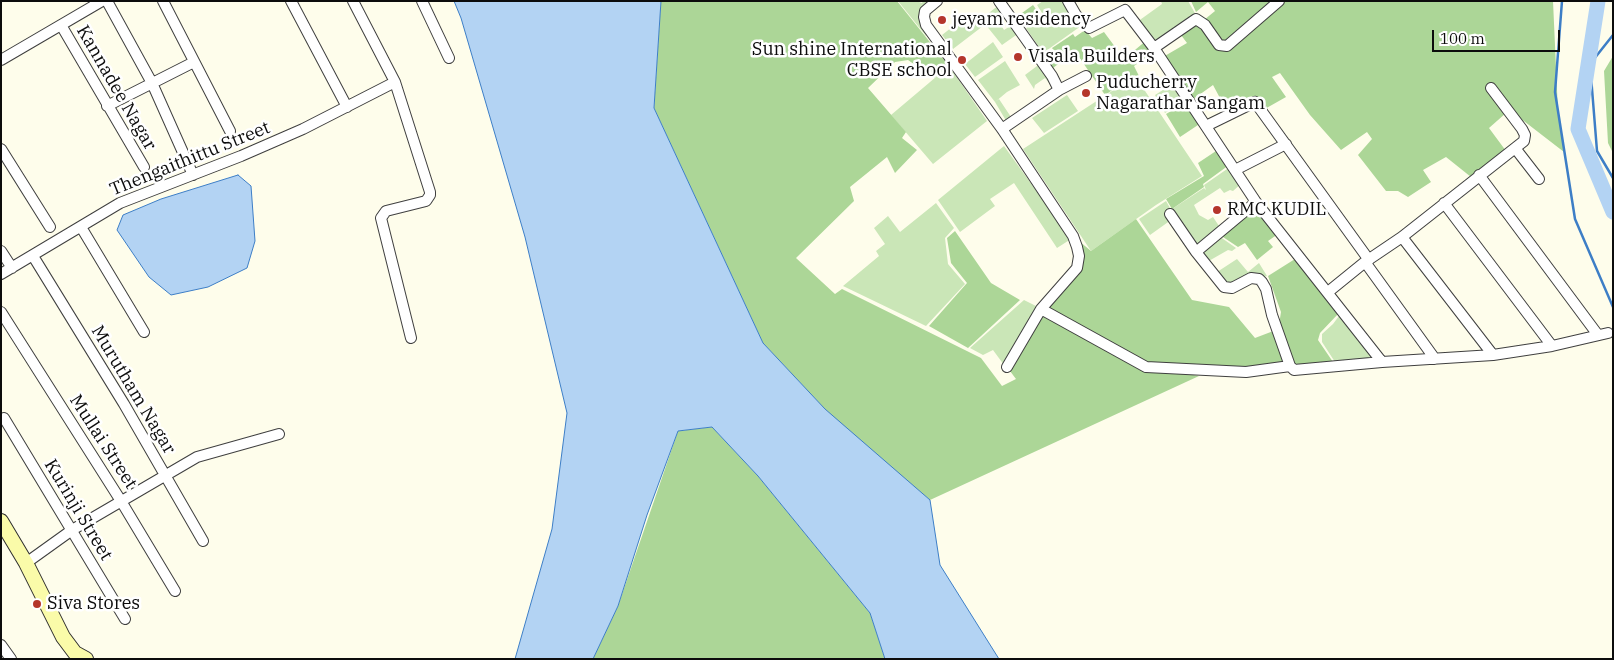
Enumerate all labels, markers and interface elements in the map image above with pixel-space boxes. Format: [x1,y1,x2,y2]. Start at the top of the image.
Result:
place label: jeyam residency [952,9,1091,31]
marker: jeyam residency [936,14,948,26]
scale bar [1434,20,1562,52]
street label: Kannadee Nagar [71,22,161,154]
text: 100 m [1440,29,1485,48]
place label: Sun shine International CBSE school [752,39,952,82]
place label: Visala Builders [1028,46,1155,68]
marker: Visala Builders [1012,51,1024,63]
marker: Sun shine International CBSE school [956,54,968,66]
place label: Puducherry Nagarathar Sangam [1096,72,1265,115]
marker: Puducherry Nagarathar Sangam [1080,87,1092,99]
street label: Thengaithittu Street [107,117,273,201]
place label: RMC KUDIL [1227,199,1326,221]
marker: RMC KUDIL [1211,204,1223,216]
street label: Murutham Nagar [86,322,180,458]
street label: Mullai Street [65,391,141,493]
street label: Kurinji Street [39,455,117,565]
place label: Siva Stores [47,593,140,615]
marker: Siva Stores [31,598,43,610]

